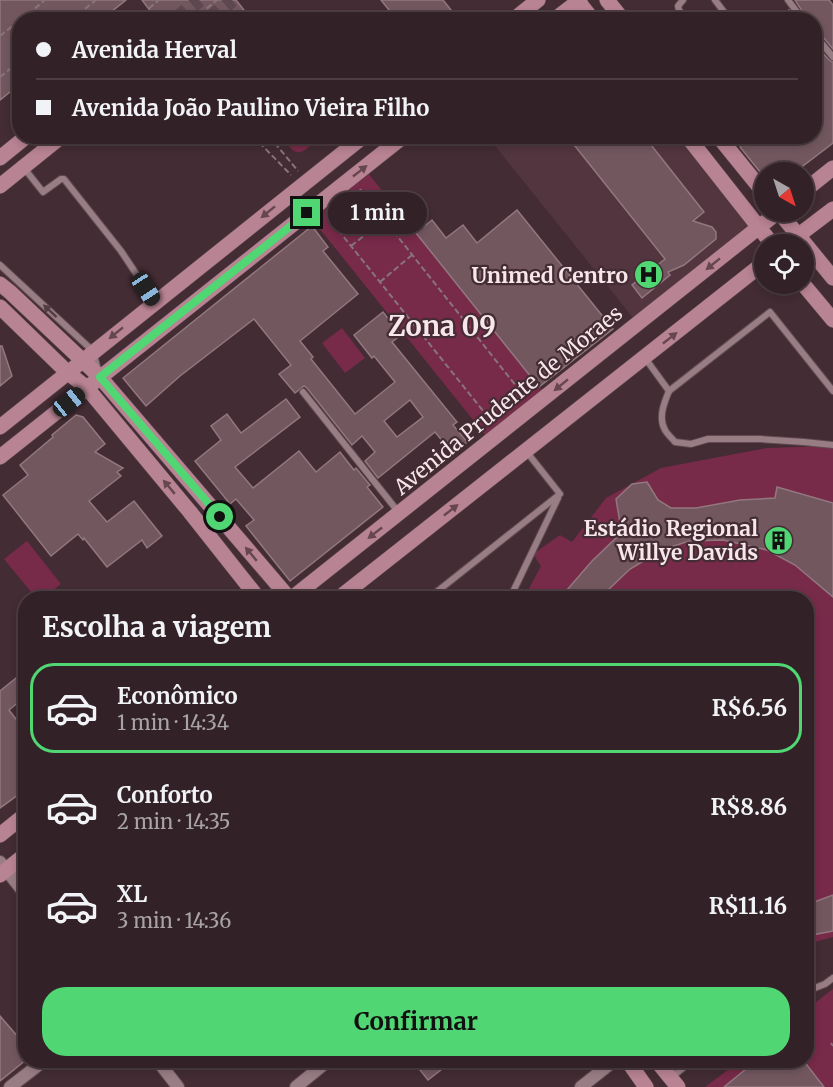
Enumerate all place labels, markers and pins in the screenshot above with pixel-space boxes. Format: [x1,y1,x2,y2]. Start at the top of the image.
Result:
hospital icon: Unimed Centro [633,259,665,291]
place label: Unimed Centro [472,262,628,289]
place label: Estádio Regional Willye Davids [583,515,758,566]
building icon: Estádio Regional Willye Davids [763,524,795,556]

